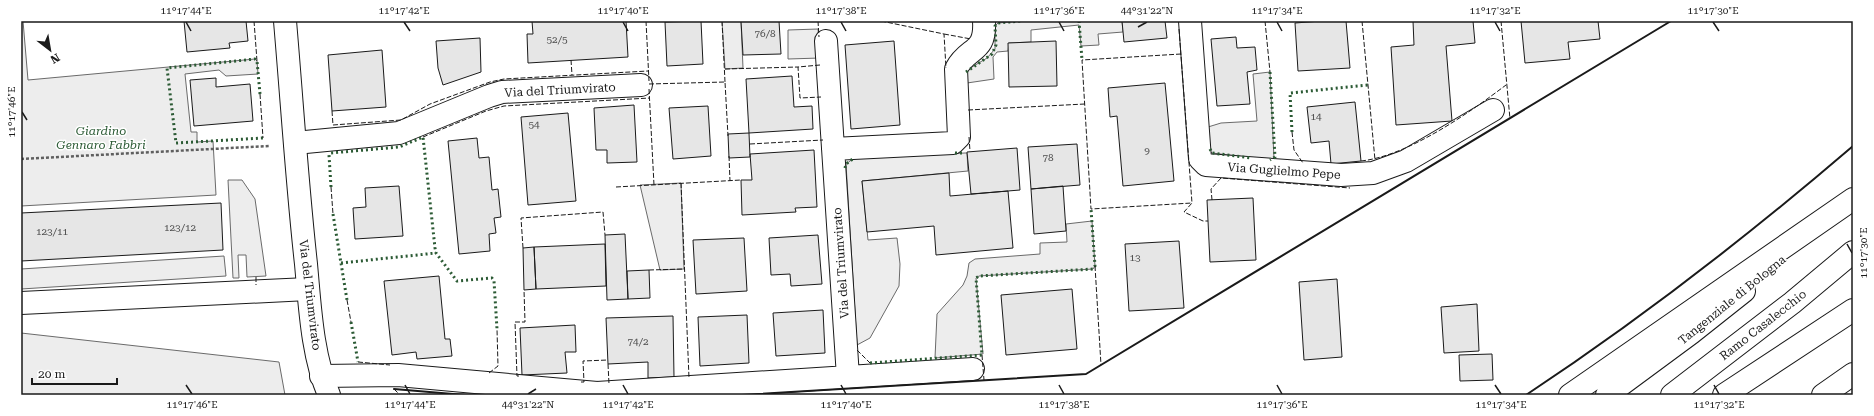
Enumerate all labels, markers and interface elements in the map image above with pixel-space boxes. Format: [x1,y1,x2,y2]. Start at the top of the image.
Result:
text: 11°17'44"E [160,5,212,16]
text: 11°17'42"E [378,5,430,16]
text: 11°17'40"E [597,5,649,16]
text: 11°17'38"E [815,5,867,16]
text: 11°17'36"E [1033,5,1085,16]
text: 44°31'22"N [1121,5,1173,16]
text: 11°17'34"E [1251,5,1303,16]
text: 11°17'32"E [1469,5,1521,16]
text: 11°17'30"E [1687,5,1739,16]
house number: 76/8 [755,28,776,39]
north arrow [30,30,70,70]
house number: 52/5 [547,34,568,45]
text: N [47,50,62,66]
street label: Via del Triumvirato [504,80,616,100]
text: 11°17'46"E [6,86,17,138]
house number: 14 [1310,111,1322,122]
house number: 54 [528,119,540,130]
park label: Giardino Gennaro Fabbri [56,124,146,152]
house number: 9 [1144,145,1150,156]
house number: 78 [1042,152,1054,163]
street label: Via Guglielmo Pepe [1227,160,1341,182]
street label: Via del Triumvirato [830,207,852,319]
house number: 123/12 [164,222,196,233]
house number: 123/11 [36,226,68,237]
text: 11°17'30"E [1858,227,1869,279]
street label: Via del Triumvirato [296,239,324,351]
house number: 13 [1129,252,1141,263]
street label: Tangenziale di Bologna [1676,252,1789,348]
street label: Ramo Casalecchio [1717,287,1809,363]
house number: 74/2 [628,336,649,347]
scale bar [32,360,117,386]
text: 20 m [38,367,65,381]
text: 11°17'46"E [166,399,218,410]
text: 11°17'44"E [384,399,436,410]
text: 44°31'22"N [502,399,554,410]
text: 11°17'42"E [602,399,654,410]
text: 11°17'40"E [820,399,872,410]
text: 11°17'38"E [1038,399,1090,410]
text: 11°17'36"E [1256,399,1308,410]
text: 11°17'34"E [1475,399,1527,410]
text: 11°17'32"E [1693,399,1745,410]

